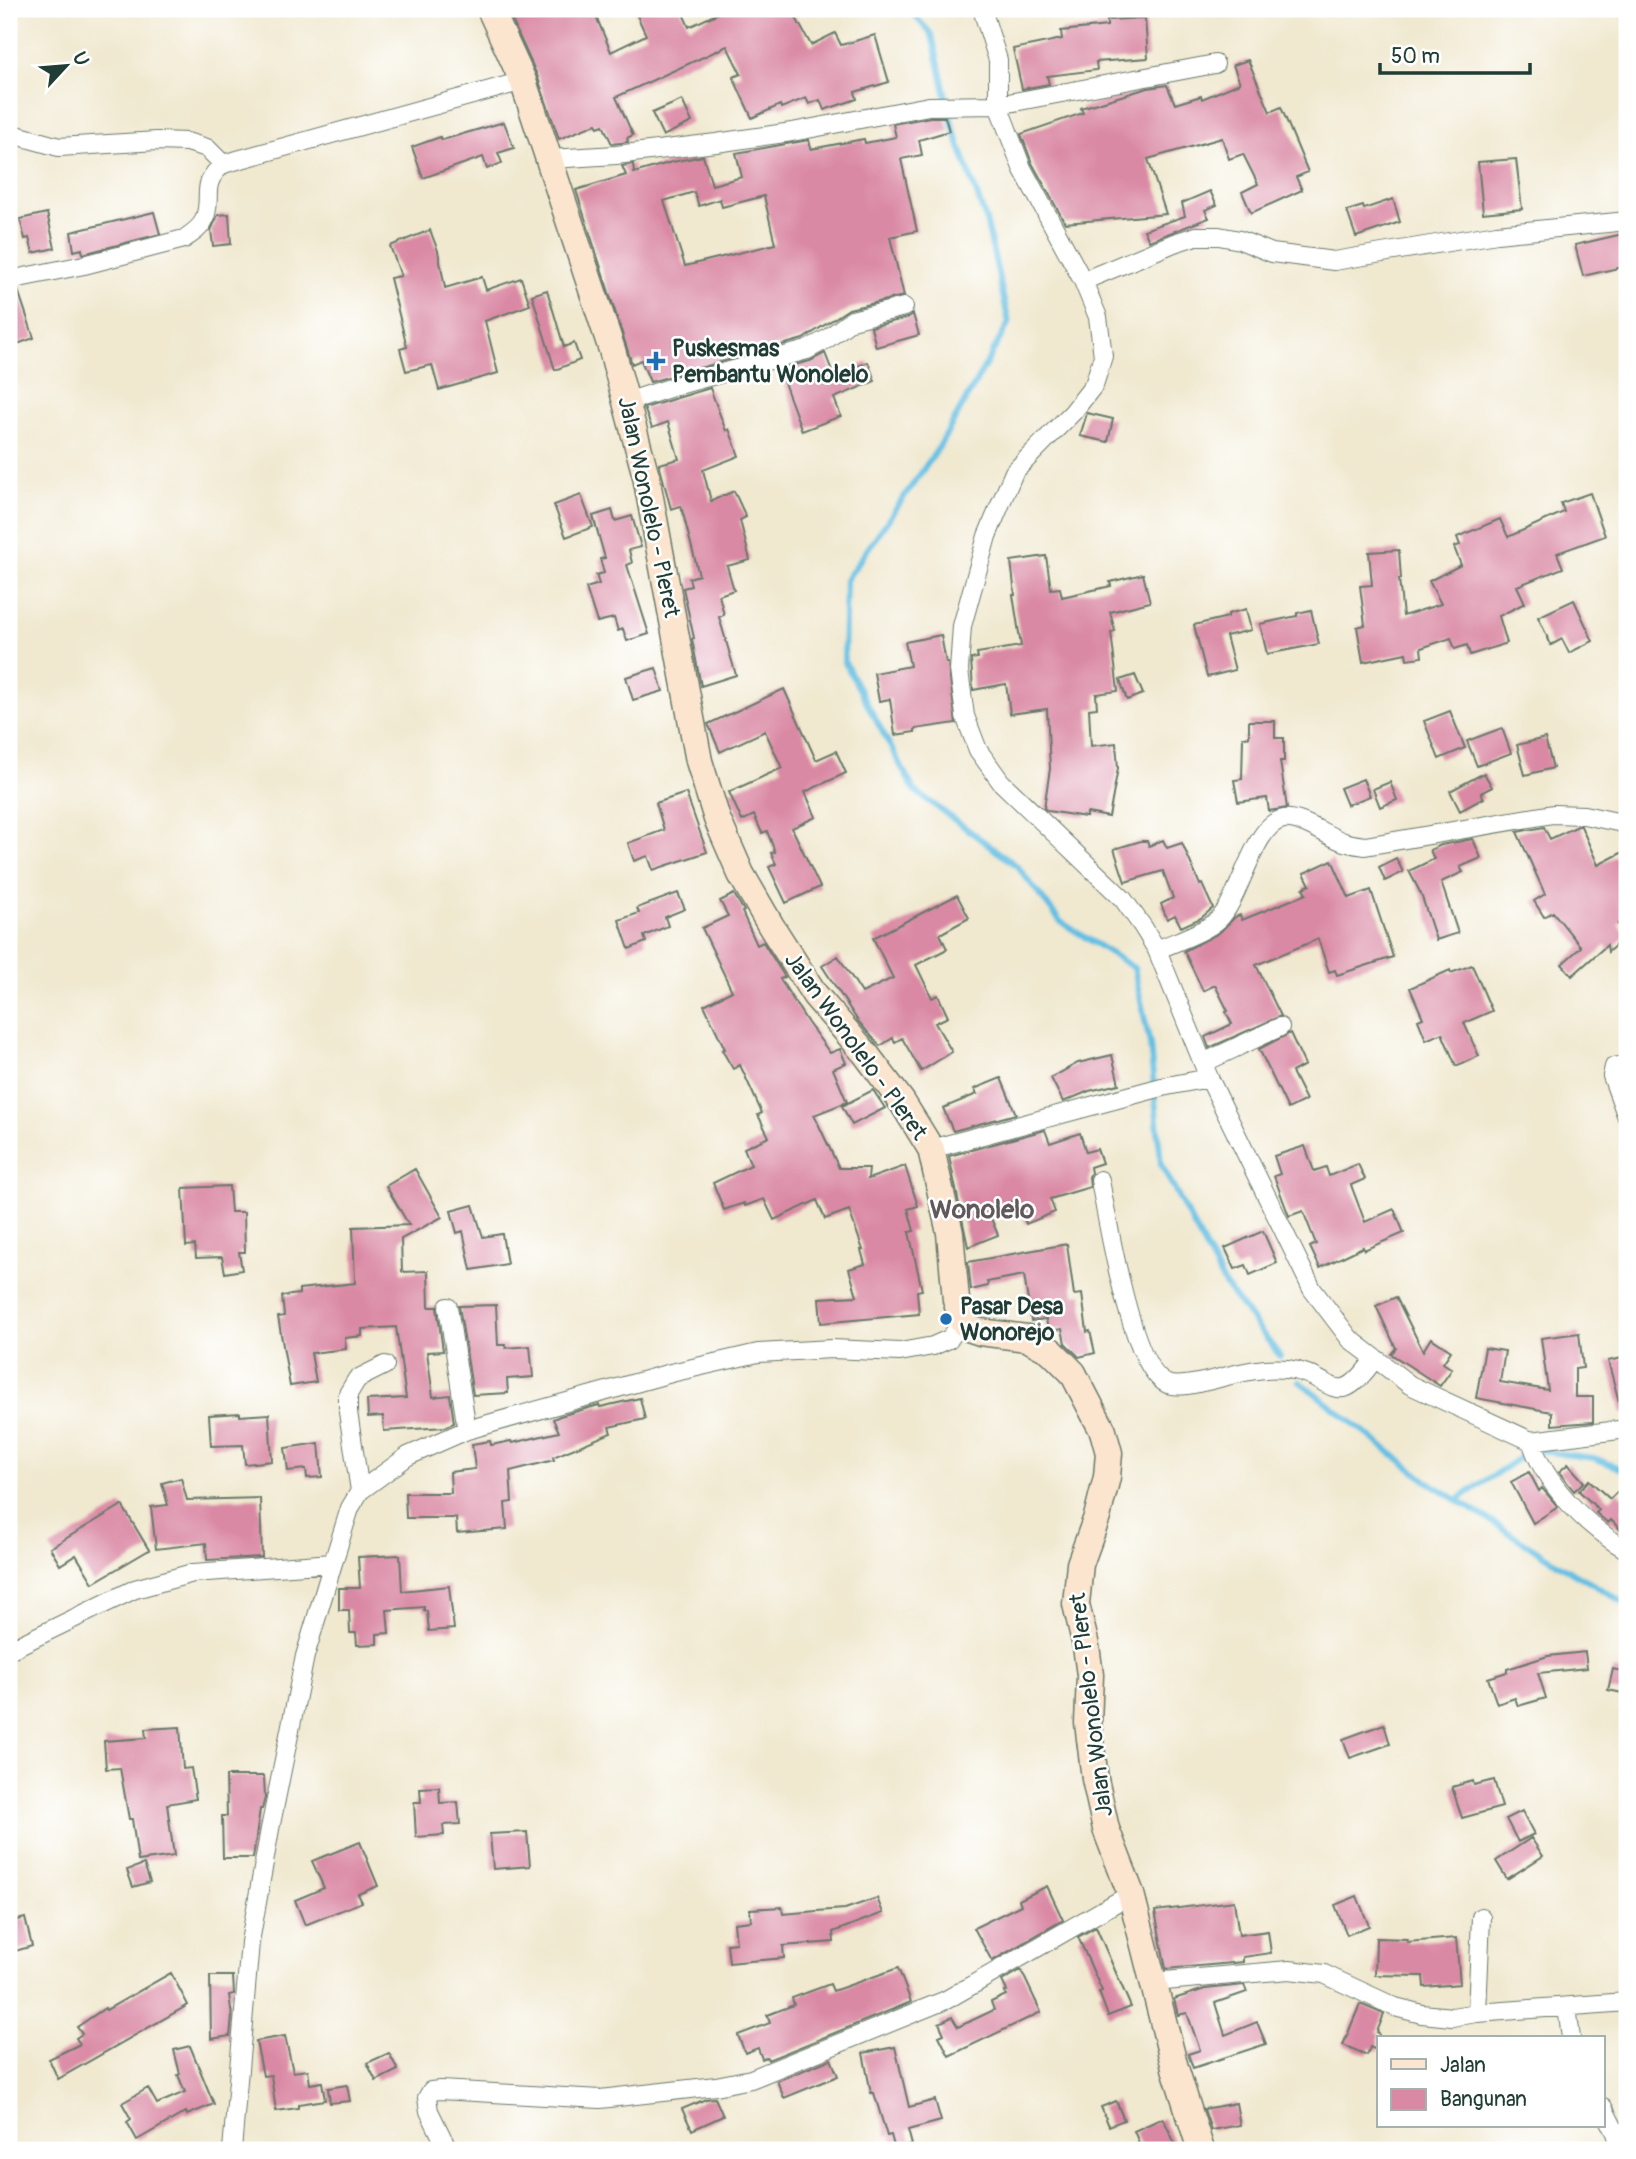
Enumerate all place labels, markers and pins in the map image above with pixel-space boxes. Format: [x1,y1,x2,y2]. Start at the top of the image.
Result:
place label: Puskesmas Pembantu Wonolelo [672,334,869,389]
marker: Puskesmas Pembantu Wonolelo [646,351,666,371]
place label: Pasar Desa Wonorejo [960,1292,1064,1347]
marker: Pasar Desa Wonorejo [938,1311,954,1327]

